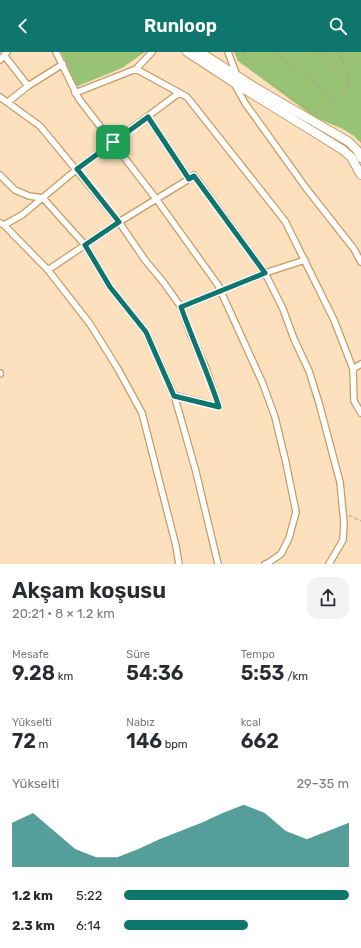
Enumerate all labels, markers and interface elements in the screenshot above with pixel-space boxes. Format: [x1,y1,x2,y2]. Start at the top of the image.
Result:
icon: back [12,15,34,37]
text: Runloop [144,15,217,37]
icon: search [327,15,349,37]
pin [96,125,130,159]
icon: arrive [102,131,124,153]
text: Akşam koşusu [12,577,166,604]
button: share [307,577,349,619]
text: 20:21 · 8 × 1.2 km [12,606,115,621]
text: Mesafe [12,648,49,661]
text: Süre [126,648,150,661]
text: Tempo [241,648,275,661]
text: 9.28 [12,661,55,685]
text: 54:36 [126,661,184,685]
text: 5:53 [241,661,284,685]
text: km [55,670,73,683]
text: /km [284,670,308,683]
text: Yükselti [12,716,52,729]
text: Nabız [126,716,155,729]
text: kcal [241,716,261,729]
text: 72 [12,729,36,753]
text: 146 [126,729,162,753]
text: 662 [241,729,279,753]
text: m [36,738,48,751]
text: bpm [162,738,188,751]
text: Yükselti [12,776,59,791]
text: 29–35 m [296,776,349,791]
text: 1.2 km [12,888,53,903]
text: 5:22 [76,888,102,903]
text: 2.3 km [12,918,55,933]
text: 6:14 [76,918,101,933]

